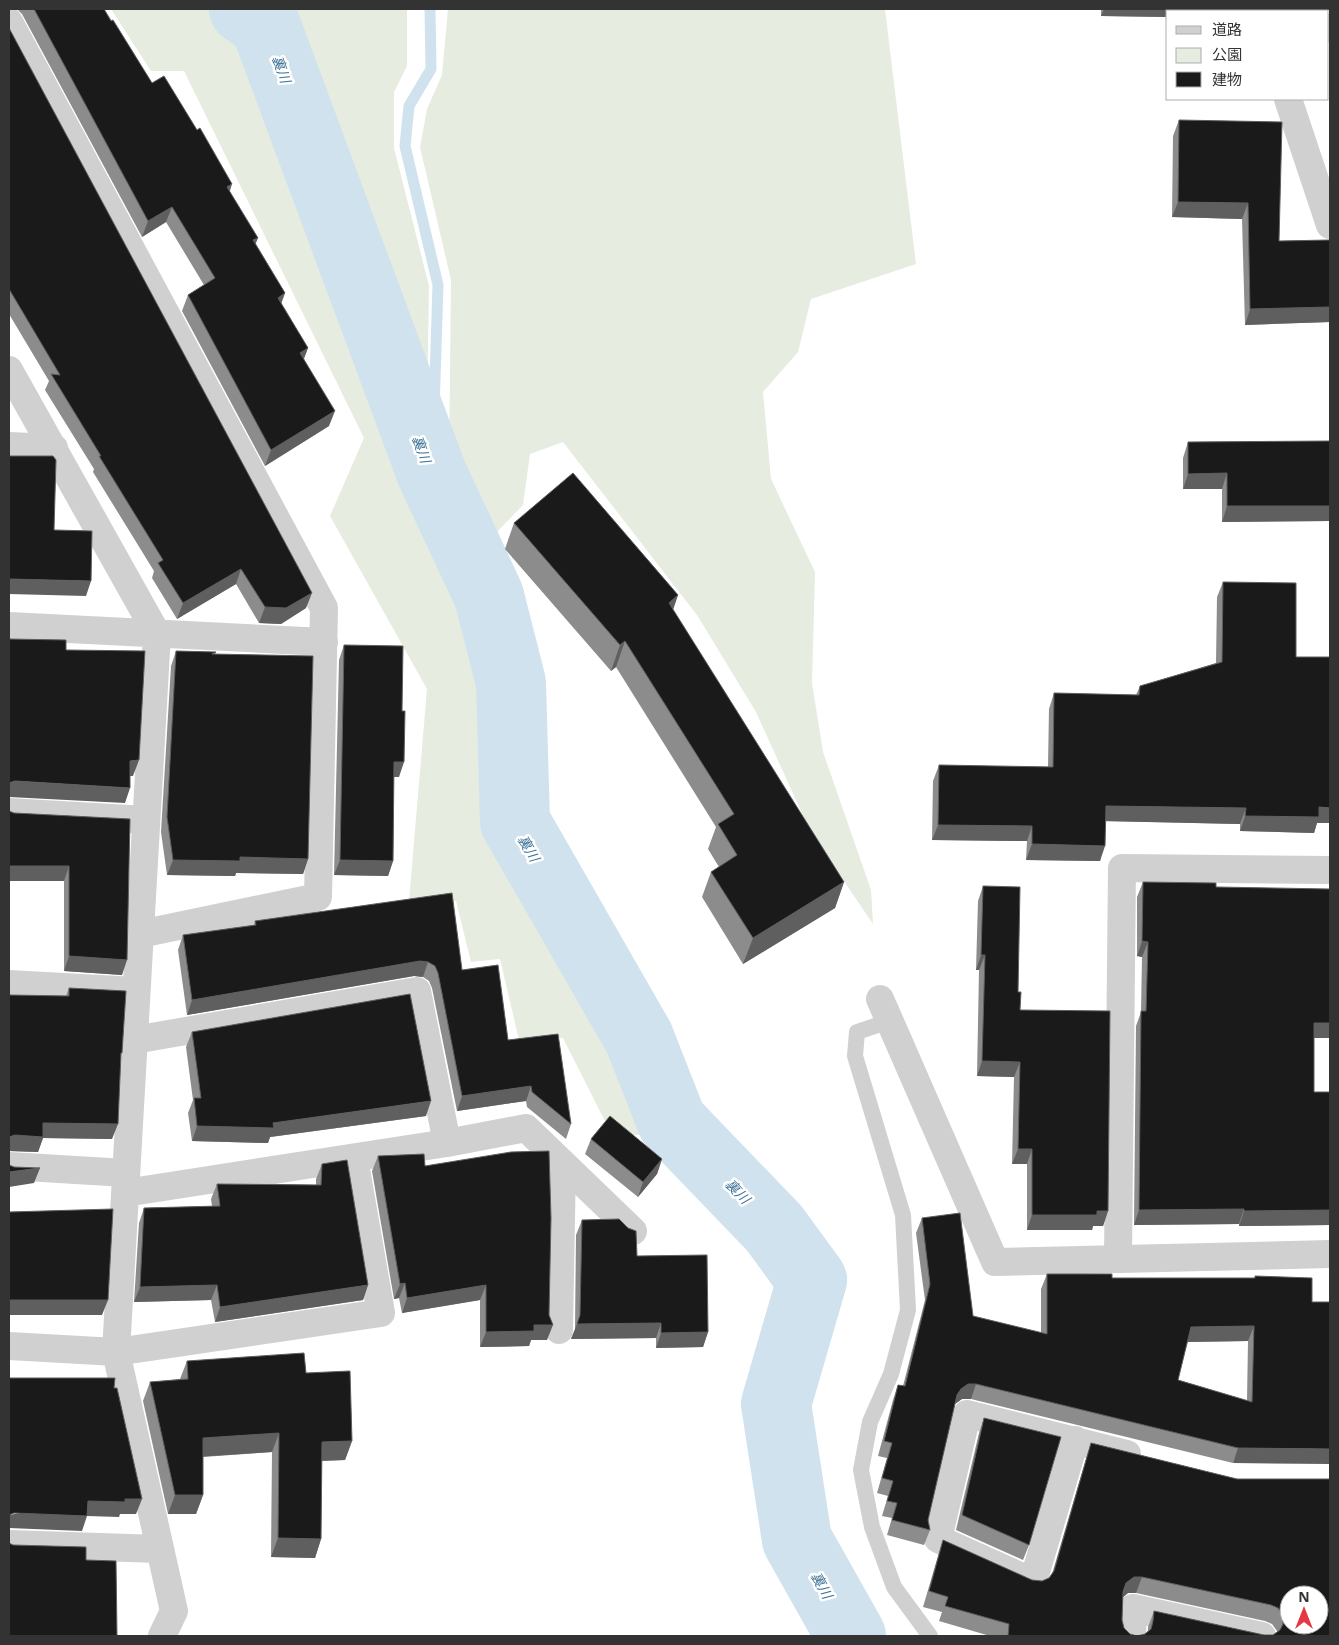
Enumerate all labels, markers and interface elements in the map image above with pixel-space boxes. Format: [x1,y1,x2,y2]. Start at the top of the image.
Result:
legend [1166,10,1329,100]
text: 道路 [1212,19,1242,39]
text: 公園 [1212,44,1242,64]
water label: 裏川 [268,53,296,87]
text: 建物 [1212,69,1242,89]
water label: 裏川 [408,433,436,467]
water label: 裏川 [514,831,545,867]
water label: 裏川 [721,1174,756,1209]
water label: 裏川 [807,1568,838,1604]
north arrow [1279,1585,1329,1635]
text: N [1298,1587,1310,1606]

